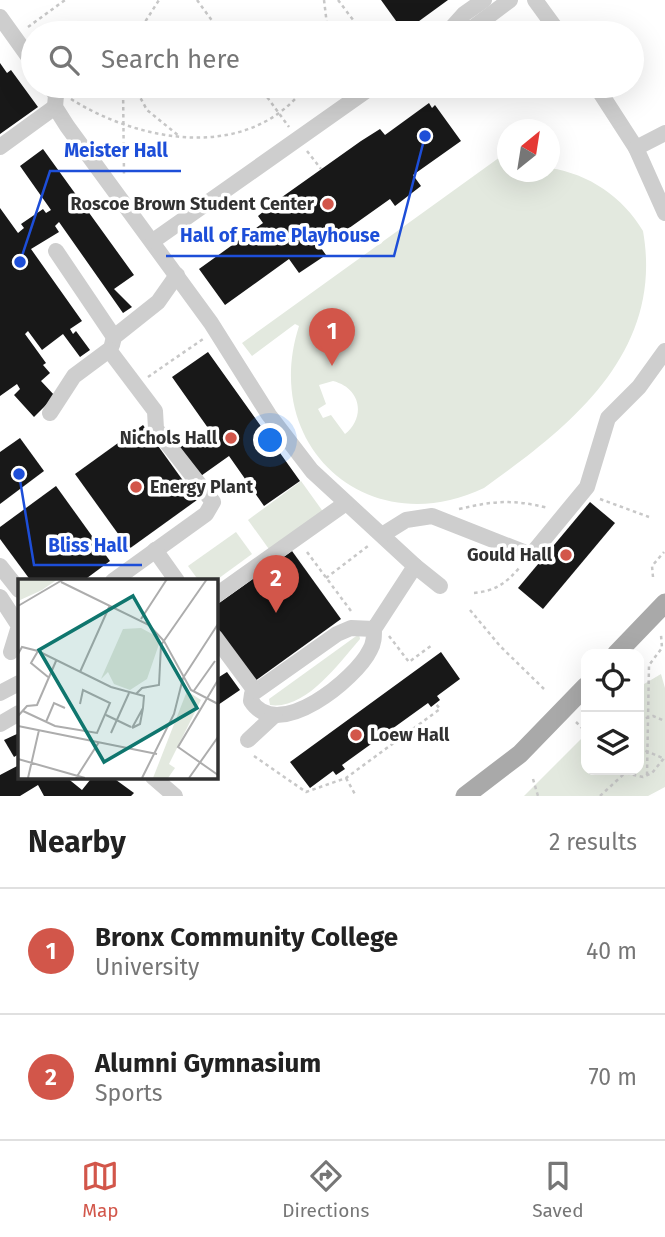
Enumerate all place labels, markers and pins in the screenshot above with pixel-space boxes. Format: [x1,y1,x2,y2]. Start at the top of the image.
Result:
callout: Meister Hall [50,131,181,171]
place label: Roscoe Brown Student Center [71,193,315,215]
marker: Roscoe Brown Student Center [320,196,336,212]
callout: Hall of Fame Playhouse [166,216,394,256]
pin: 1 [309,308,355,366]
place label: Nichols Hall [120,427,218,449]
marker: Nichols Hall [223,430,239,446]
place label: Energy Plant [150,476,254,498]
marker: Energy Plant [128,479,144,495]
callout: Bliss Hall [34,525,142,565]
place label: Gould Hall [467,544,553,566]
marker: Gould Hall [558,547,574,563]
pin: 2 [253,555,299,613]
place label: Loew Hall [370,724,450,746]
marker: Loew Hall [348,727,364,743]

